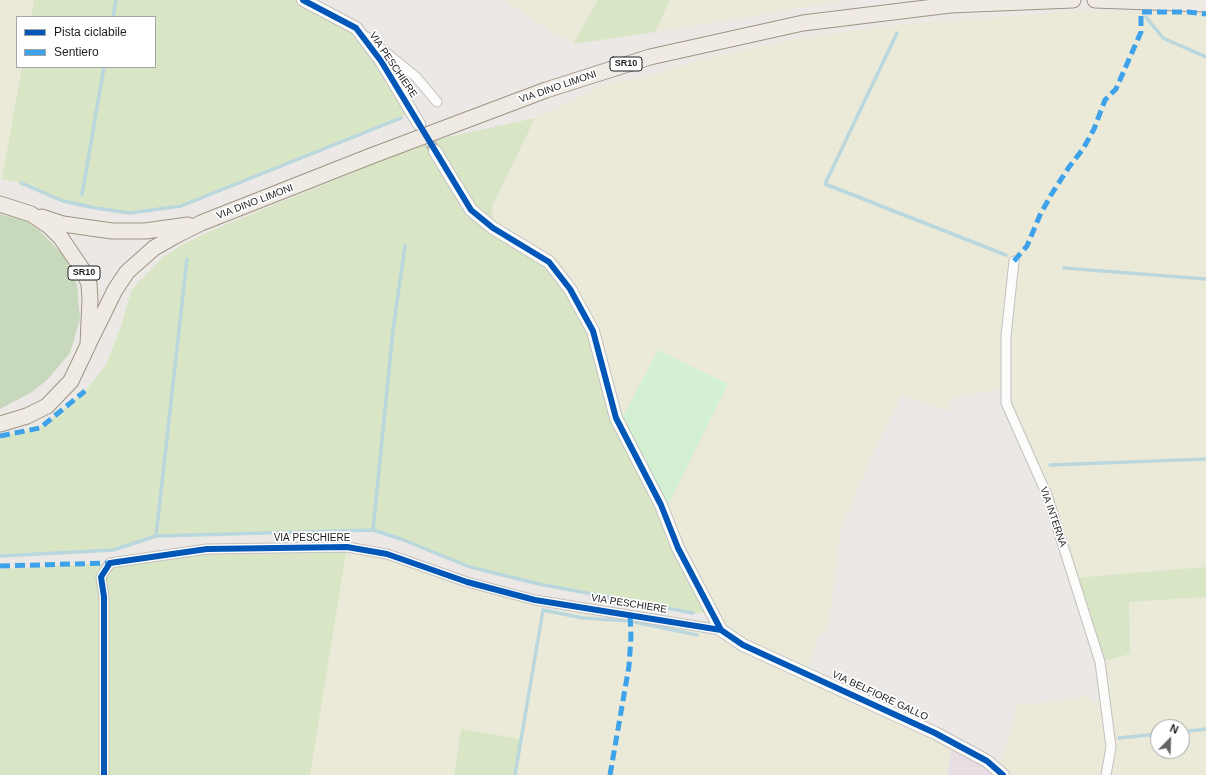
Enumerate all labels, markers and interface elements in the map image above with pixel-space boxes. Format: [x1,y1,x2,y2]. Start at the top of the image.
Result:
legend [16,16,156,68]
text: Pista ciclabile [54,25,127,39]
street label: VIA PESCHIERE [367,30,419,100]
text: Sentiero [54,45,99,59]
road number: SR10 [610,57,642,71]
street label: VIA DINO LIMONI [518,68,598,106]
street label: VIA DINO LIMONI [215,182,295,222]
road number: SR10 [68,266,100,280]
street label: VIA INTERNA [1037,485,1069,549]
street label: VIA PESCHIERE [274,532,350,544]
street label: VIA PESCHIERE [590,592,668,616]
street label: VIA BELFIORE GALLO [830,668,930,724]
north arrow [1150,719,1190,759]
text: N [1168,722,1180,736]

